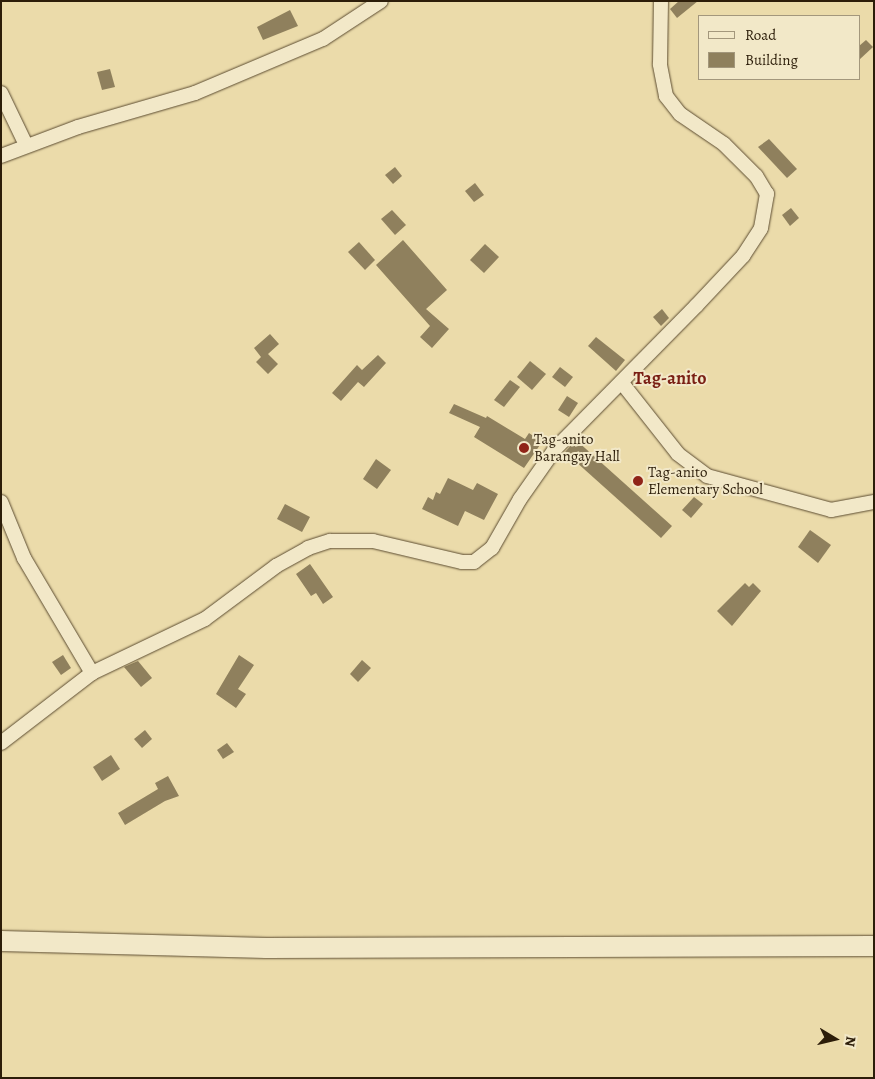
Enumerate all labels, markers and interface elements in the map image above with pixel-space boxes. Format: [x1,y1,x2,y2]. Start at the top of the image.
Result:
legend [698,15,860,80]
text: Road [745,25,776,45]
text: Building [745,50,798,70]
district label: Tag-anito [633,367,707,389]
place label: Tag-anito Barangay Hall [534,430,620,465]
marker: Tag-anito Barangay Hall [518,442,530,454]
place label: Tag-anito Elementary School [648,463,763,498]
marker: Tag-anito Elementary School [632,475,644,487]
north arrow [810,1014,860,1064]
text: N [840,1035,860,1048]

